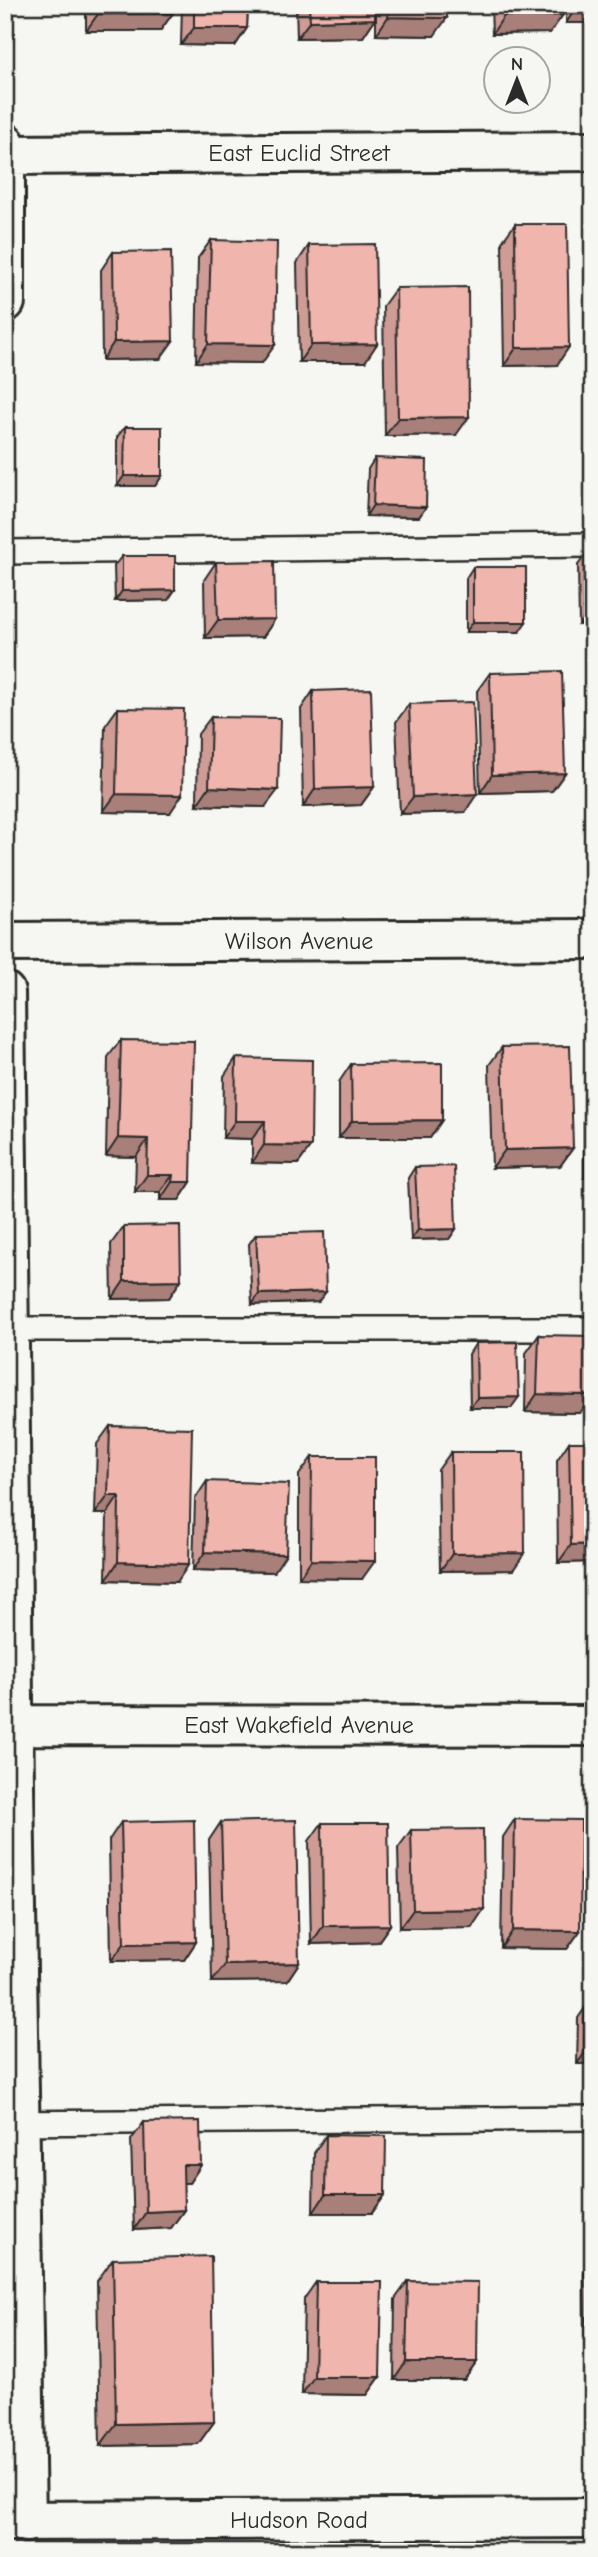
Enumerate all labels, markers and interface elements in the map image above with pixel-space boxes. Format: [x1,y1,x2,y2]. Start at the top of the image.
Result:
north arrow [482,46,552,116]
text: N [511,53,523,75]
street label: East Euclid Street [208,139,391,167]
street label: Wilson Avenue [225,927,373,955]
street label: East Wakefield Avenue [184,1711,414,1739]
street label: Hudson Road [230,2506,368,2534]

